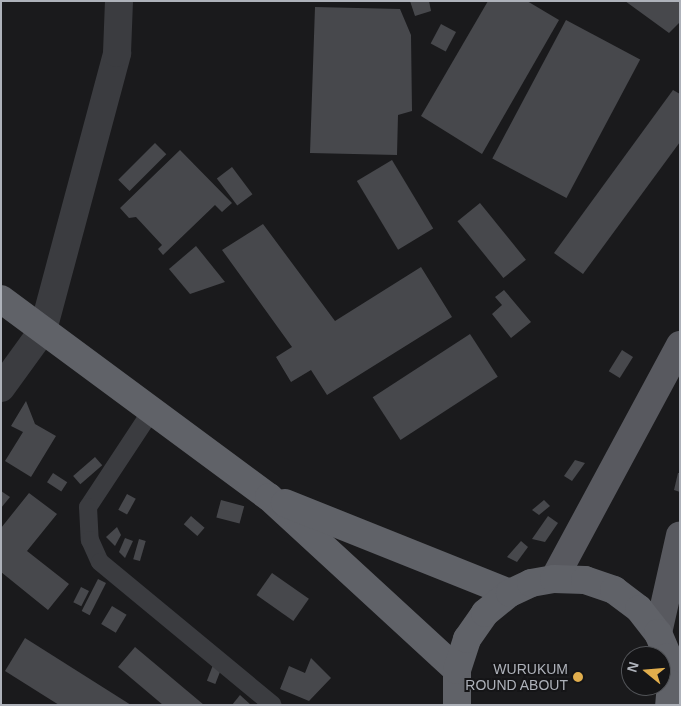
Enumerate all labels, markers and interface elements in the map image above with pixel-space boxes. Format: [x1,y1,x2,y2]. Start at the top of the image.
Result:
north arrow [621,646,671,696]
text: N [623,660,642,674]
place label: WURUKUM ROUND ABOUT [465,661,568,694]
marker: WURUKUM ROUND ABOUT [572,671,584,683]

